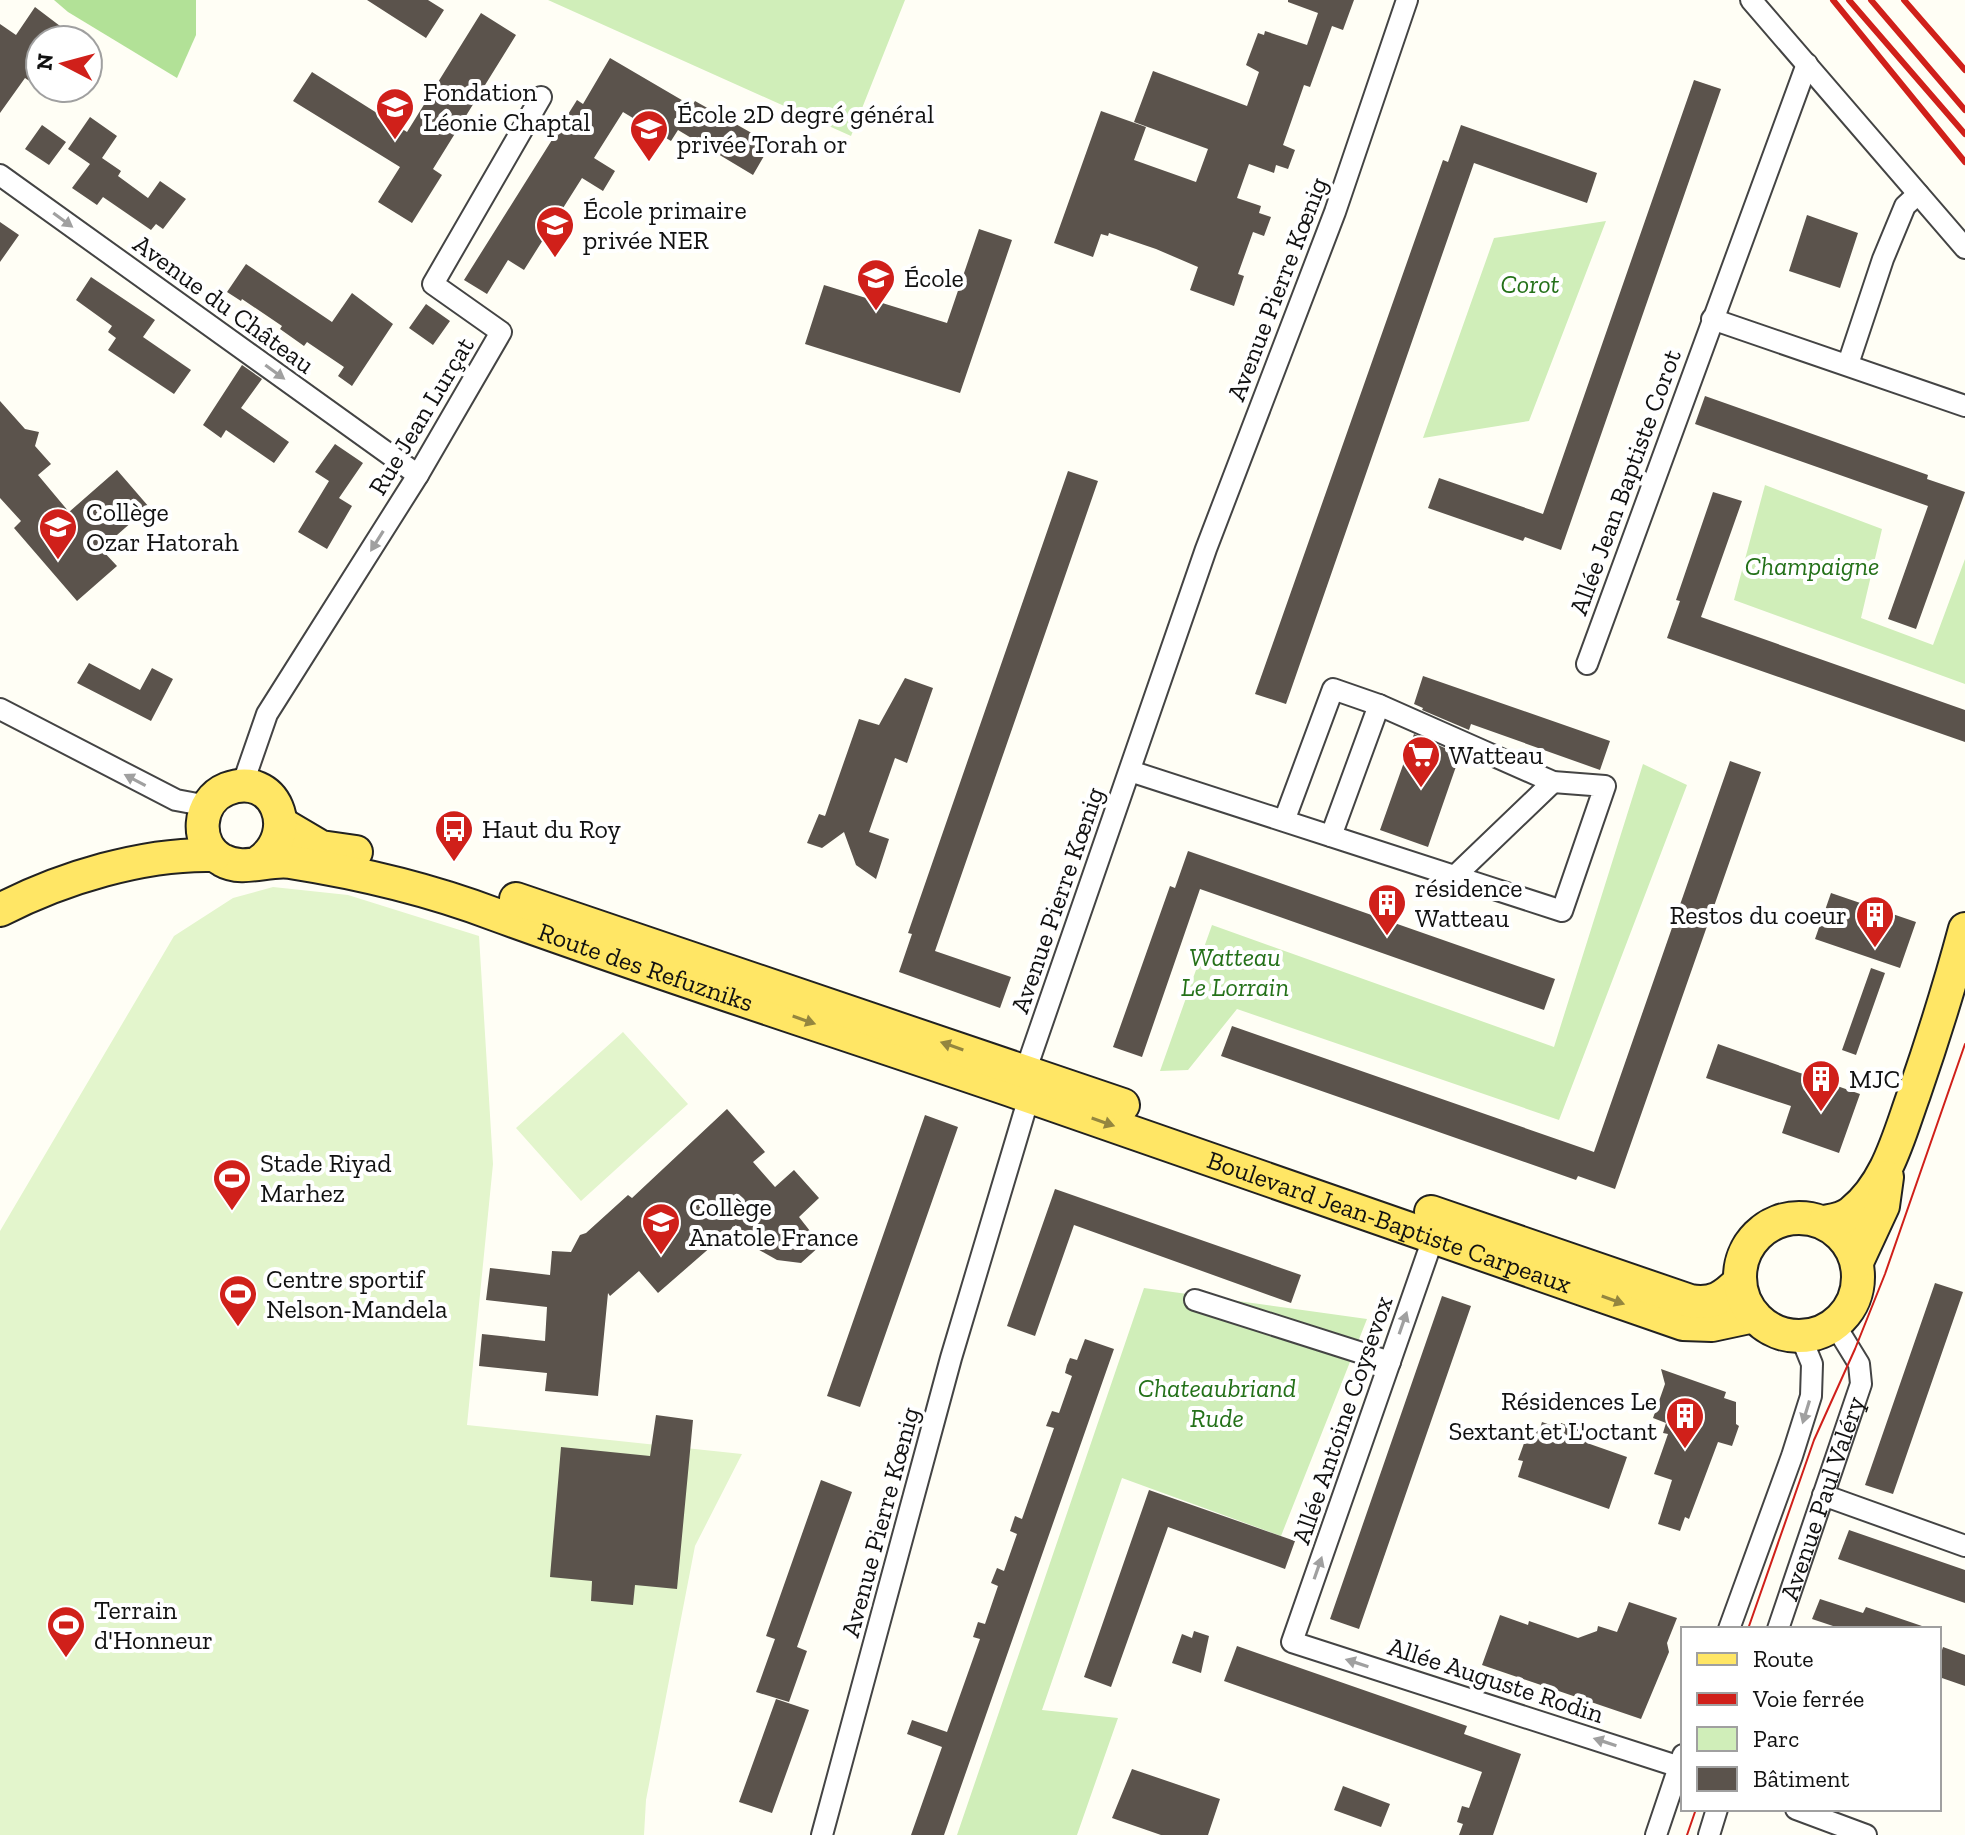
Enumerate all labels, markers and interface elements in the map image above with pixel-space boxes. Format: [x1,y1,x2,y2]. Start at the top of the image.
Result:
north arrow [24,24,104,104]
text: N [30,52,59,72]
place label: Fondation Léonie Chaptal [423,76,590,138]
school or university icon: Fondation Léonie Chaptal [374,86,416,141]
place label: École 2D degré général privée Torah or [677,98,934,160]
school or university icon: École 2D degré général privée Torah or [628,108,670,163]
street label: Avenue Pierre Kœnig [1220,173,1334,405]
place label: École primaire privée NER [583,194,747,256]
school or university icon: École primaire privée NER [534,204,576,259]
one-way arrow [53,212,74,227]
street label: Avenue du Château [127,228,321,381]
school or university icon: École [855,257,897,312]
place label: École [904,262,964,294]
park label: Corot [1500,268,1560,300]
street label: Rue Jean Lurçat [361,331,481,501]
street label: Allée Jean Baptiste Corot [1562,345,1688,619]
one-way arrow [264,364,285,379]
place label: Collège Ozar Hatorah [86,496,239,558]
school or university icon: Collège Ozar Hatorah [37,506,79,561]
one-way arrow [370,530,384,552]
park label: Champaigne [1745,550,1879,582]
supermarket icon: Watteau [1400,734,1442,789]
place label: Watteau [1449,739,1544,771]
one-way arrow [124,773,147,786]
street label: Avenue Pierre Kœnig [1003,783,1111,1017]
bus stop icon: Haut du Roy [433,808,475,863]
place label: Haut du Roy [482,813,622,845]
place label: résidence Watteau [1415,872,1522,934]
building icon: résidence Watteau [1366,882,1408,937]
building icon: Restos du coeur [1854,894,1896,949]
place label: Restos du coeur [1670,899,1847,931]
street label: Route des Refuzniks [534,915,758,1019]
park label: Watteau Le Lorrain [1181,941,1289,1003]
one-way arrow [793,1015,817,1027]
one-way arrow [940,1039,964,1051]
building icon: MJC [1800,1058,1842,1113]
place label: MJC [1849,1063,1900,1095]
one-way arrow [1091,1116,1115,1129]
street label: Boulevard Jean-Baptiste Carpeaux [1203,1143,1576,1300]
place label: Stade Riyad Marhez [260,1147,392,1209]
sports icon: Stade Riyad Marhez [211,1157,253,1212]
place label: Collège Anatole France [689,1191,858,1253]
school or university icon: Collège Anatole France [640,1201,682,1256]
place label: Centre sportif Nelson-Mandela [266,1263,448,1325]
sports icon: Centre sportif Nelson-Mandela [217,1273,259,1328]
street label: Allée Antoine Coysevox [1285,1292,1399,1548]
one-way arrow [1601,1294,1625,1306]
one-way arrow [1398,1311,1410,1335]
park label: Chateaubriand Rude [1138,1372,1296,1434]
place label: Résidences Le Sextant et L'octant [1448,1385,1657,1447]
street label: Avenue Paul Valéry [1773,1391,1872,1604]
building icon: Résidences Le Sextant et L'octant [1664,1395,1706,1450]
one-way arrow [1799,1400,1811,1424]
street label: Avenue Pierre Kœnig [834,1403,926,1641]
one-way arrow [1312,1556,1324,1580]
place label: Terrain d'Honneur [94,1594,213,1656]
sports icon: Terrain d'Honneur [45,1604,87,1659]
legend [1681,1627,1941,1811]
street label: Allée Auguste Rodin [1384,1630,1608,1730]
text: Route [1753,1644,1813,1673]
one-way arrow [1345,1656,1369,1669]
text: Voie ferrée [1752,1684,1864,1713]
text: Parc [1753,1724,1799,1753]
one-way arrow [1593,1735,1617,1747]
text: Bâtiment [1753,1764,1849,1793]

